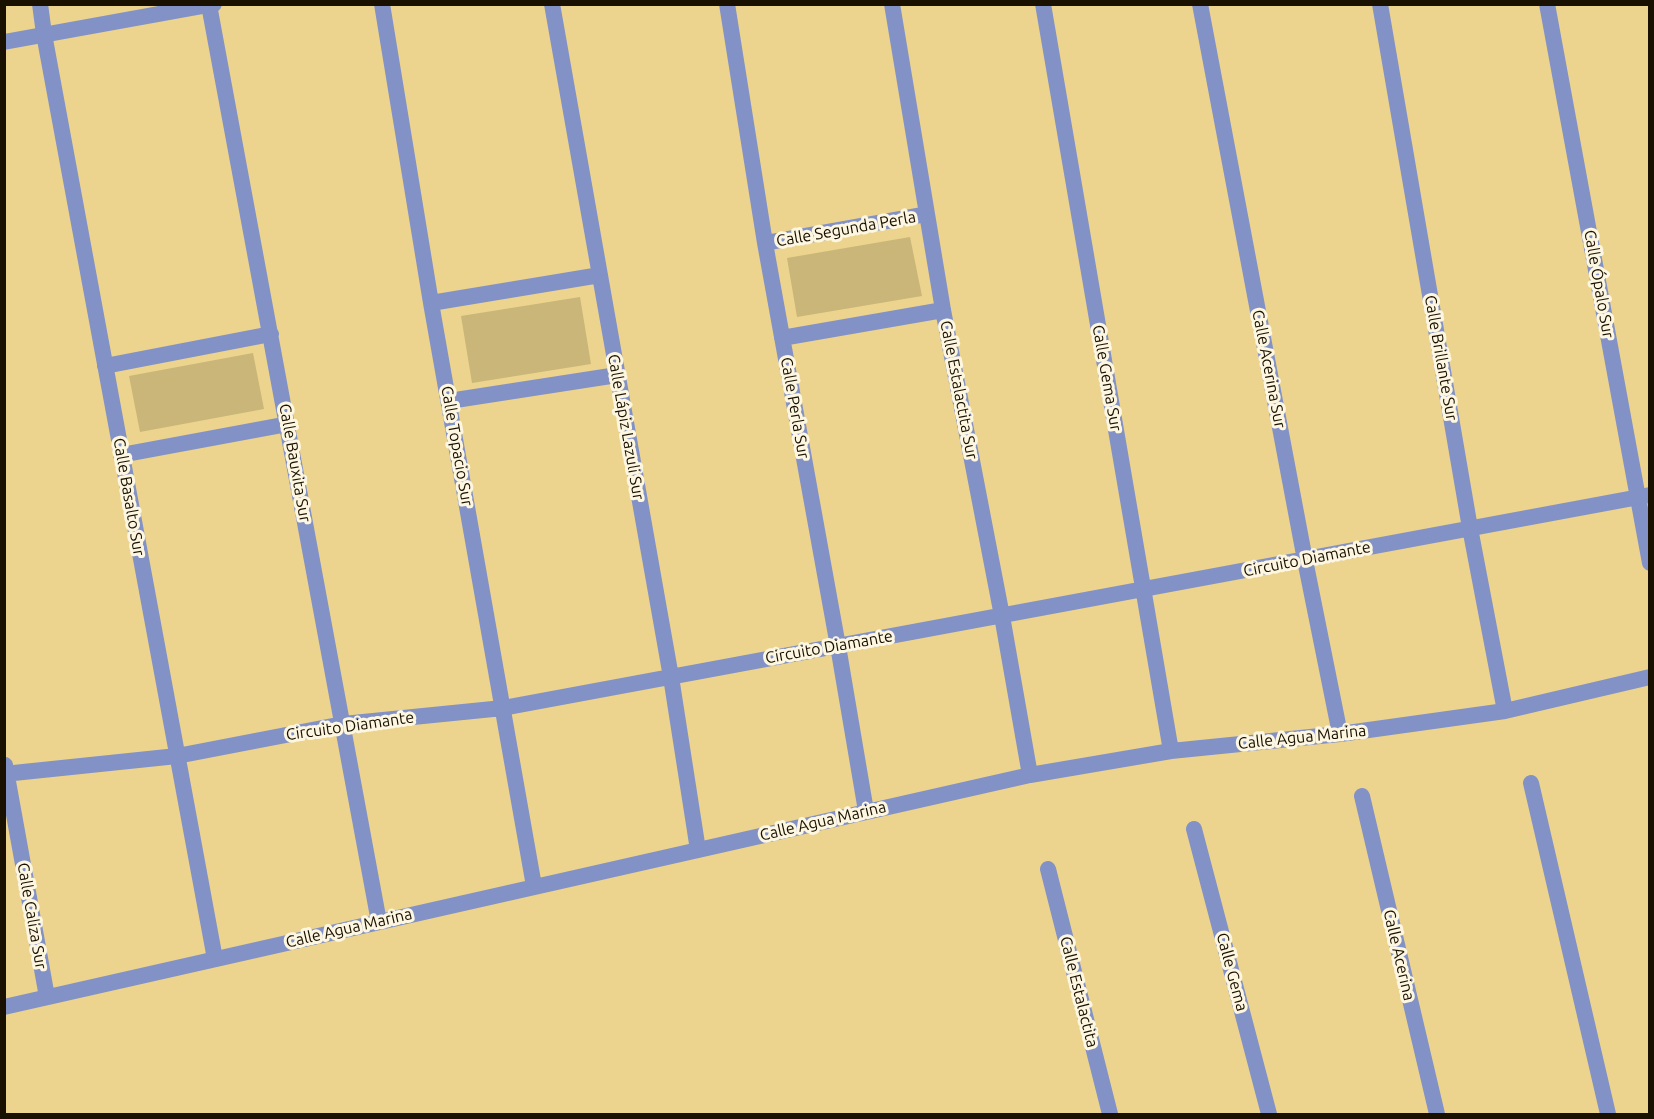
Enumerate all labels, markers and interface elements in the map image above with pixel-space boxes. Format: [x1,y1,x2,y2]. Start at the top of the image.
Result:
street label: Calle Segunda Perla [775,207,917,251]
street label: Calle Ópalo Sur [1580,228,1618,340]
street label: Calle Brillante Sur [1421,294,1461,422]
street label: Calle Acerina Sur [1248,308,1290,430]
street label: Calle Estalactita Sur [936,319,982,461]
street label: Calle Gema Sur [1088,323,1126,433]
street label: Calle Lápiz Lazuli Sur [604,353,648,501]
street label: Calle Perla Sur [777,356,813,460]
street label: Calle Topacio Sur [437,384,477,508]
street label: Calle Bauxita Sur [275,402,315,524]
street label: Calle Basalto Sur [109,436,149,558]
street label: Circuito Diamante [1242,537,1372,581]
street label: Circuito Diamante [764,626,894,668]
street label: Circuito Diamante [285,708,415,744]
street label: Calle Agua Marina [1237,721,1367,753]
street label: Calle Agua Marina [758,797,888,845]
street label: Calle Caliza Sur [13,861,51,971]
street label: Calle Agua Marina [284,904,414,952]
street label: Calle Acerina [1379,908,1419,1002]
street label: Calle Gema [1212,931,1252,1013]
street label: Calle Estalactita [1056,934,1102,1050]

